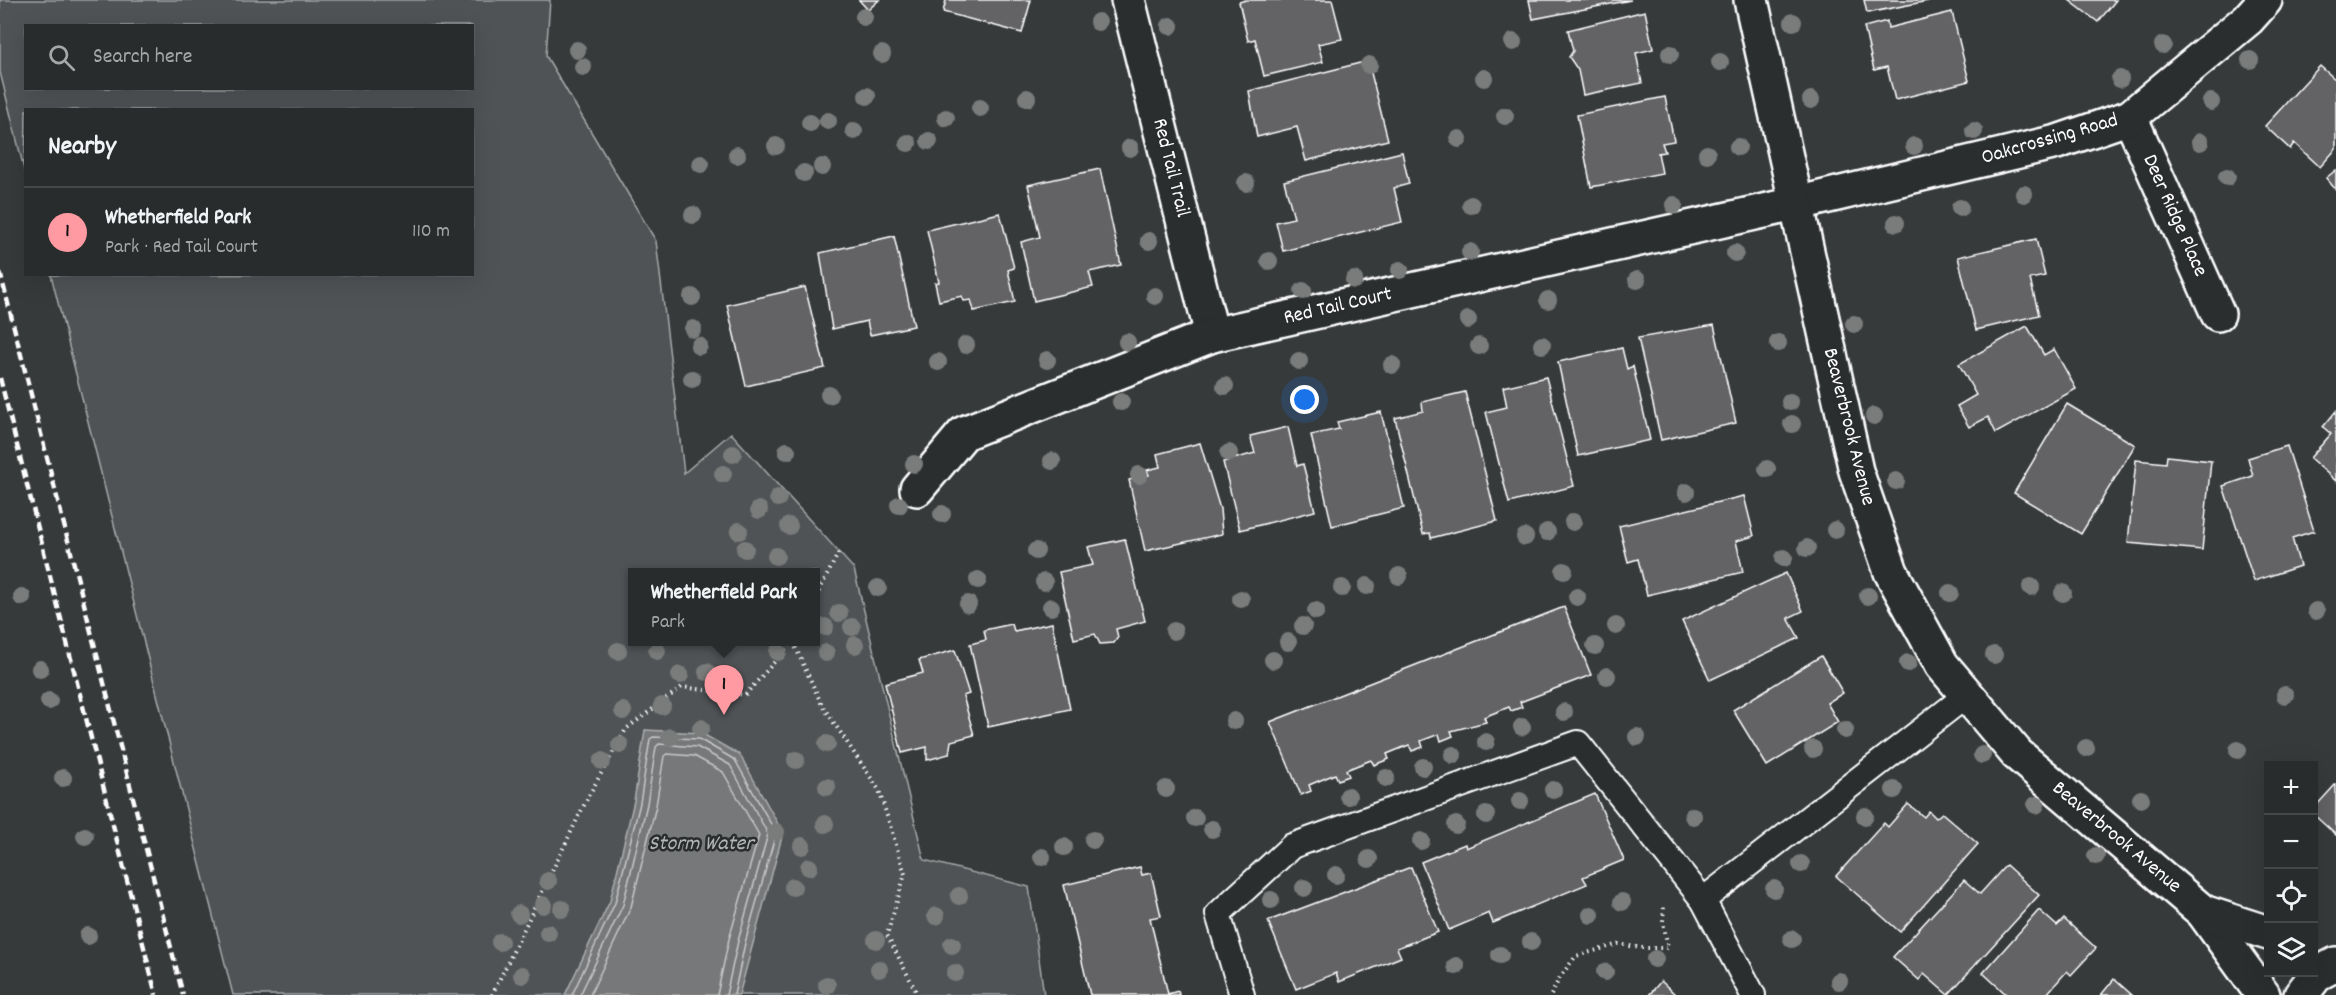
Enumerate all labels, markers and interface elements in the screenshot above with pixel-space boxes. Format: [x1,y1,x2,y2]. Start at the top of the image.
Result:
search box [24,24,474,90]
icon: search [45,41,78,74]
text: Search here [93,42,192,73]
street label: Oakcrossing Road [1978,106,2122,174]
street label: Red Tail Trail [1143,115,1197,221]
text: Nearby [48,129,116,166]
street label: Deer Ridge Place [2134,150,2214,282]
text: Whetherfield Park [105,203,251,234]
text: 1 [65,218,70,246]
text: 110 m [412,218,450,246]
text: Park · Red Tail Court [105,234,258,262]
street label: Red Tail Court [1281,280,1395,334]
street label: Beaverbrook Avenue [1814,345,1882,509]
your location [1290,385,1319,414]
popup [628,568,820,646]
text: Whetherfield Park [651,578,797,609]
text: Park [651,609,685,637]
pin: 1 [704,666,744,715]
map controls [2264,761,2318,977]
button: + [2264,761,2318,815]
street label: Beaverbrook Avenue [2045,775,2187,901]
button: − [2264,815,2318,869]
water label: Storm Water [649,829,756,860]
button: locate [2264,869,2318,923]
button: layers [2264,923,2318,977]

